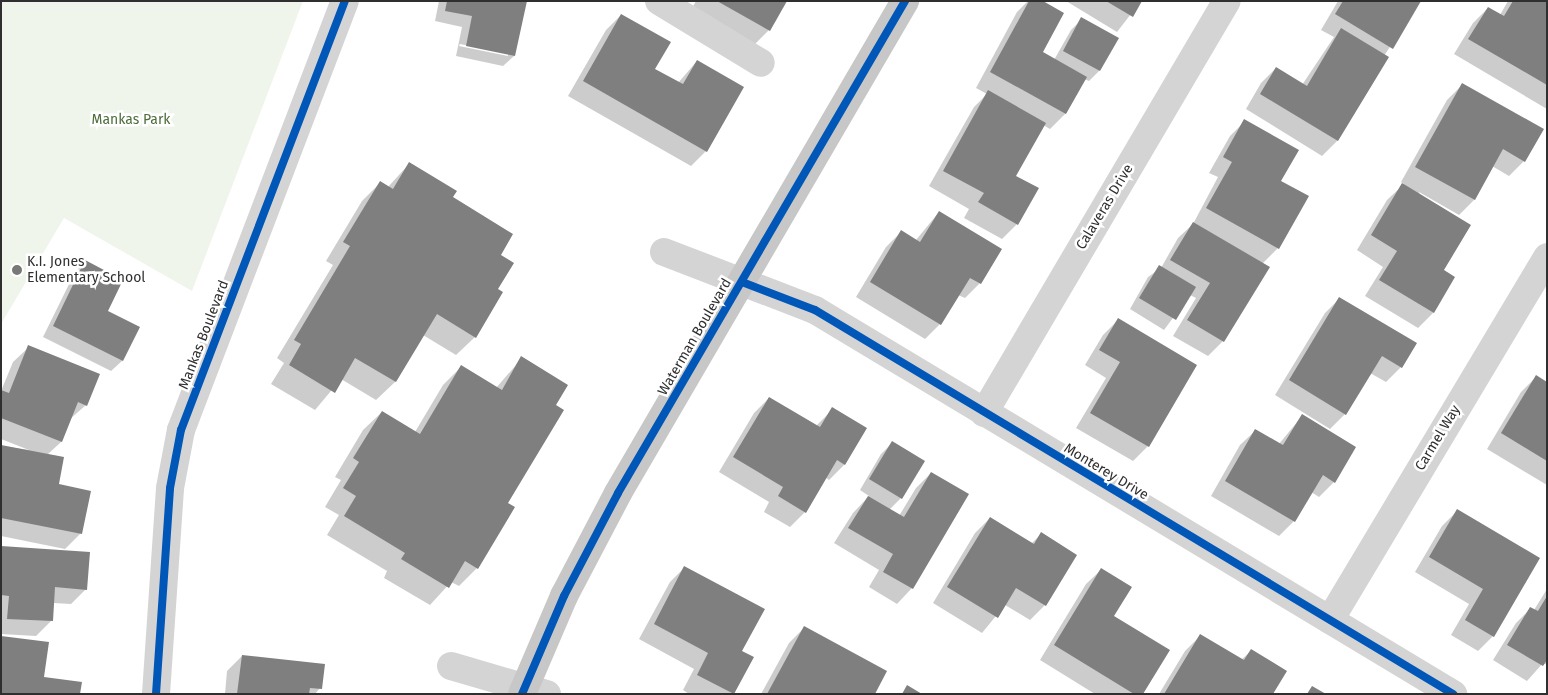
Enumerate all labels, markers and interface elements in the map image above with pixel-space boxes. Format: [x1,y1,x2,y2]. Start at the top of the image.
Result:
park label: Mankas Park [92,112,170,128]
street label: Calaveras Drive [1073,161,1137,253]
place label: K.I. Jones Elementary School [27,254,145,286]
marker: K.I. Jones Elementary School [11,264,23,276]
street label: Waterman Boulevard [655,276,735,398]
street label: Mankas Boulevard [175,278,233,392]
street label: Carmel Way [1412,402,1464,474]
street label: Monterey Drive [1061,440,1151,504]

